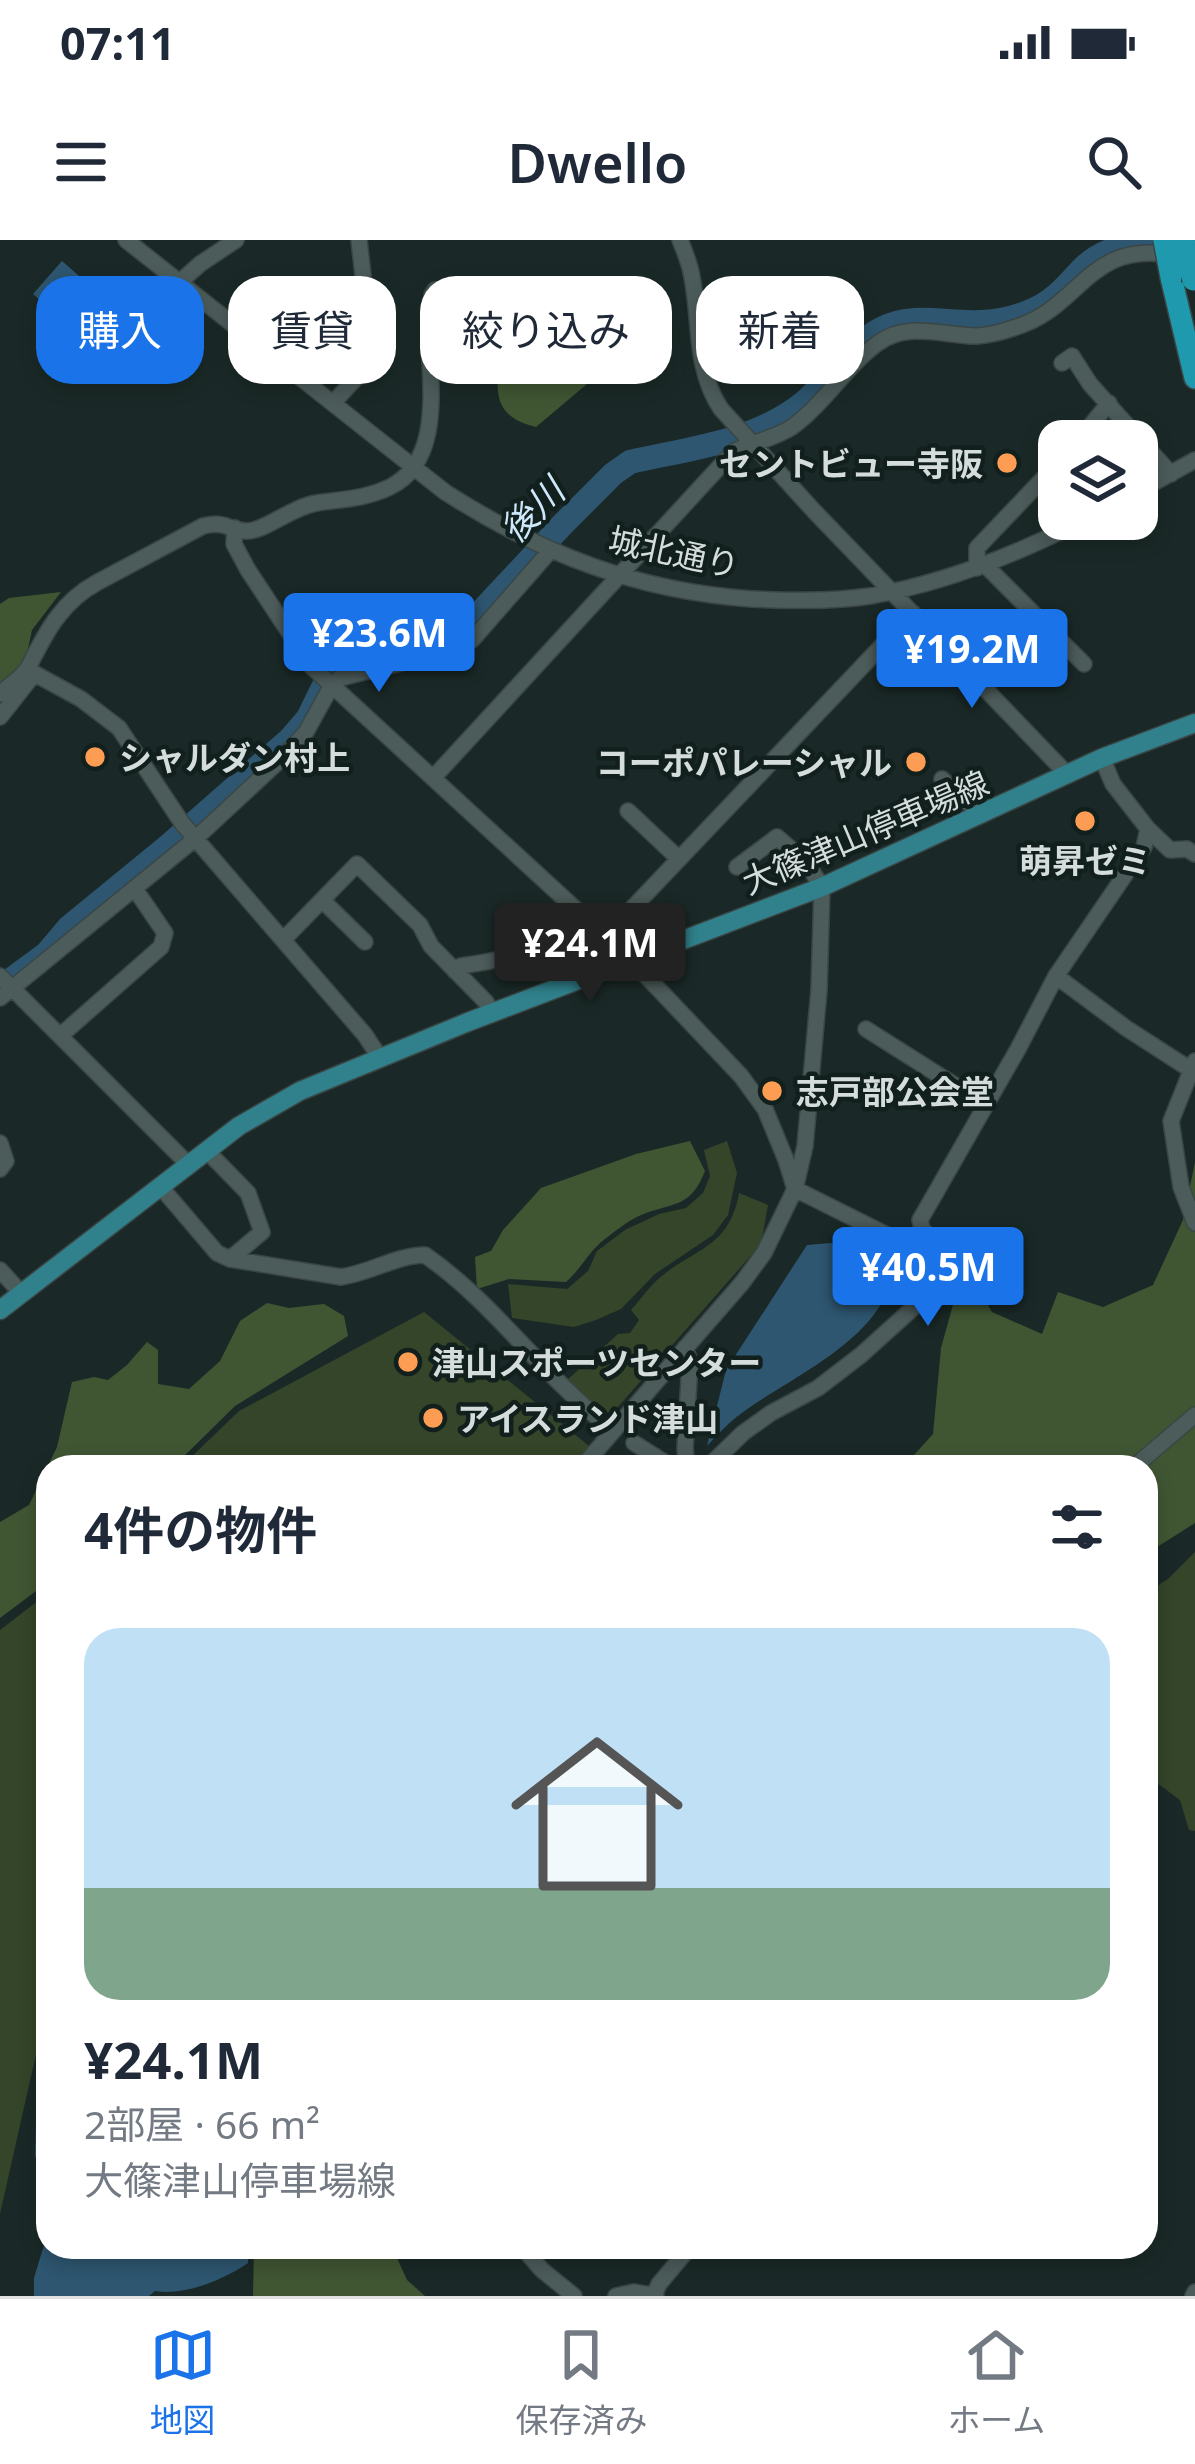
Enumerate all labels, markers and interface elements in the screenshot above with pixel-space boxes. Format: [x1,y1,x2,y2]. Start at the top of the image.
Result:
text: 07:11 [60,12,176,73]
text: Dwello [508,125,687,199]
icon: menu [48,129,114,195]
icon: search [1081,129,1147,195]
chip: 購入 [36,276,204,384]
chip: 賃貸 [228,276,396,384]
chip: 絞り込み [420,276,672,384]
chip: 新着 [696,276,864,384]
map controls [1038,420,1158,540]
button: layers [1038,420,1158,540]
place label: セントビュー寺阪 [719,441,983,486]
marker: セントビュー寺阪 [994,450,1020,476]
water label: 後川 [489,464,578,553]
street label: 城北通り [605,516,743,588]
pin: ¥23.6M [281,593,477,695]
text: ¥23.6M [311,605,447,658]
pin: ¥19.2M [874,609,1070,711]
text: ¥19.2M [904,621,1040,674]
place label: シャルダン村上 [119,735,350,780]
place label: コーポパレーシャル [596,740,892,785]
marker: シャルダン村上 [82,744,108,770]
marker: コーポパレーシャル [903,749,929,775]
street label: 大篠津山停車場線 [735,760,995,904]
marker: 萌昇ゼミ [1072,808,1098,834]
place label: 萌昇ゼミ [1019,838,1151,883]
pin: ¥24.1M [492,903,688,1005]
text: ¥24.1M [522,915,658,968]
place label: 志戸部公会堂 [796,1069,994,1114]
marker: 志戸部公会堂 [759,1078,785,1104]
pin: ¥40.5M [830,1227,1026,1329]
text: ¥40.5M [860,1239,996,1292]
place label: 津山スポーツセンター [432,1340,761,1385]
marker: 津山スポーツセンター [395,1349,421,1375]
place label: アイスランド津山 [457,1396,718,1441]
marker: アイスランド津山 [420,1405,446,1431]
text: 4件の物件 [84,1494,317,1564]
icon: filters [1044,1494,1110,1560]
icon: home [489,1706,705,1922]
text: ¥24.1M [84,2024,263,2094]
text: 2部屋 · 66 m² [84,2097,320,2150]
text: 大篠津山停車場線 [84,2153,396,2206]
tab: 地図 [150,2322,216,2442]
tab: 保存済み [515,2322,647,2442]
tab: ホーム [947,2322,1045,2442]

